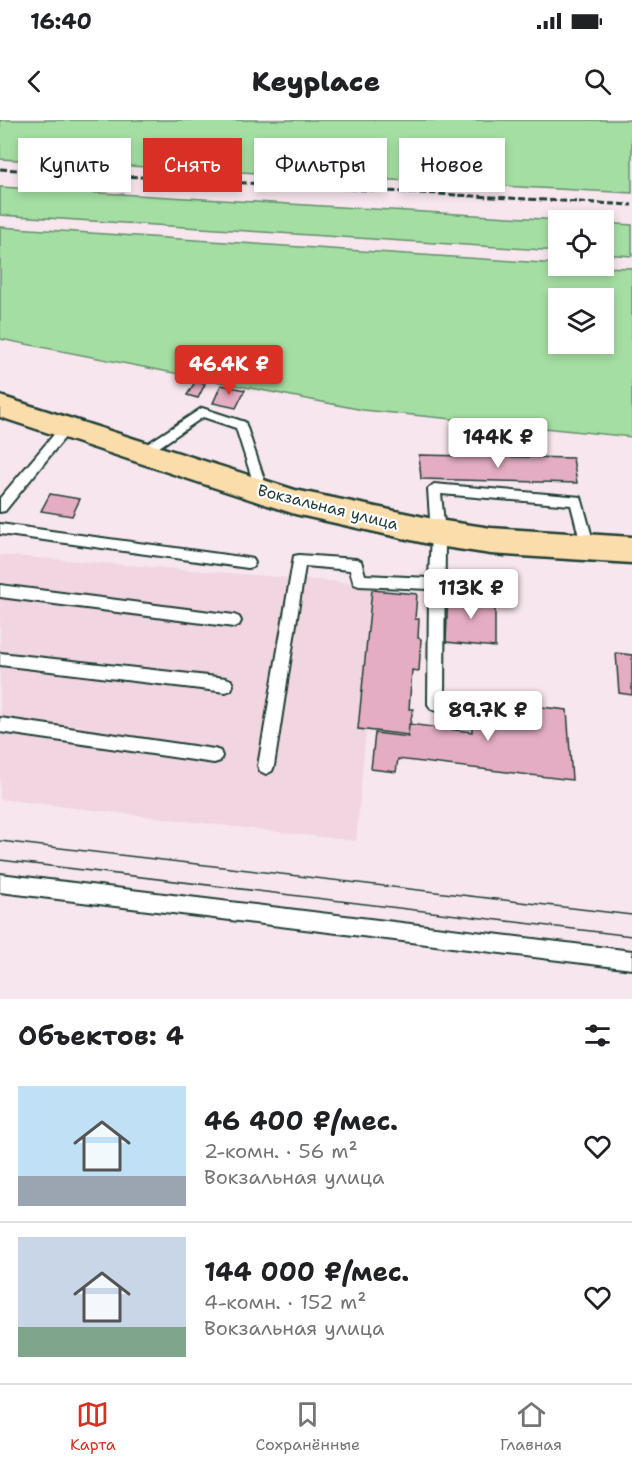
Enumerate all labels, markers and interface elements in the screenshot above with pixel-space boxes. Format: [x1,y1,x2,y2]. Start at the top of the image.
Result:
text: 16:40 [30,7,92,36]
text: Keyplace [252,63,380,100]
icon: back [18,65,51,98]
icon: search [581,65,614,98]
chip: Купить [18,138,131,192]
chip: Снять [143,138,242,192]
chip: Фильтры [254,138,387,192]
chip: Новое [399,138,505,192]
map controls [548,210,614,354]
button: locate [548,210,614,276]
button: layers [548,288,614,354]
pin: 46.4K ₽ [174,345,284,396]
text: 46.4K ₽ [189,351,269,377]
pin: 144K ₽ [449,418,547,469]
text: 144K ₽ [462,424,534,450]
street label: Вокзальная улица [255,479,401,535]
pin: 113K ₽ [422,569,520,620]
text: 113K ₽ [438,575,504,601]
pin: 89.7K ₽ [433,691,543,742]
text: 89.7K ₽ [448,697,528,723]
text: Объектов: 4 [18,1018,184,1053]
icon: filters [581,1019,614,1052]
text: 46 400 ₽/мес. [204,1103,398,1138]
icon: home [66,1110,138,1182]
icon: heart [581,1130,614,1163]
text: 2-комн. · 56 m² [204,1138,358,1164]
text: Вокзальная улица [204,1164,384,1190]
text: 144 000 ₽/мес. [204,1254,409,1289]
icon: home [66,1261,138,1333]
icon: heart [581,1281,614,1314]
text: 4-комн. · 152 m² [204,1289,366,1315]
text: Вокзальная улица [204,1315,384,1341]
tab: Карта [70,1398,116,1455]
tab: Сохранённые [256,1398,360,1455]
tab: Главная [500,1398,562,1455]

